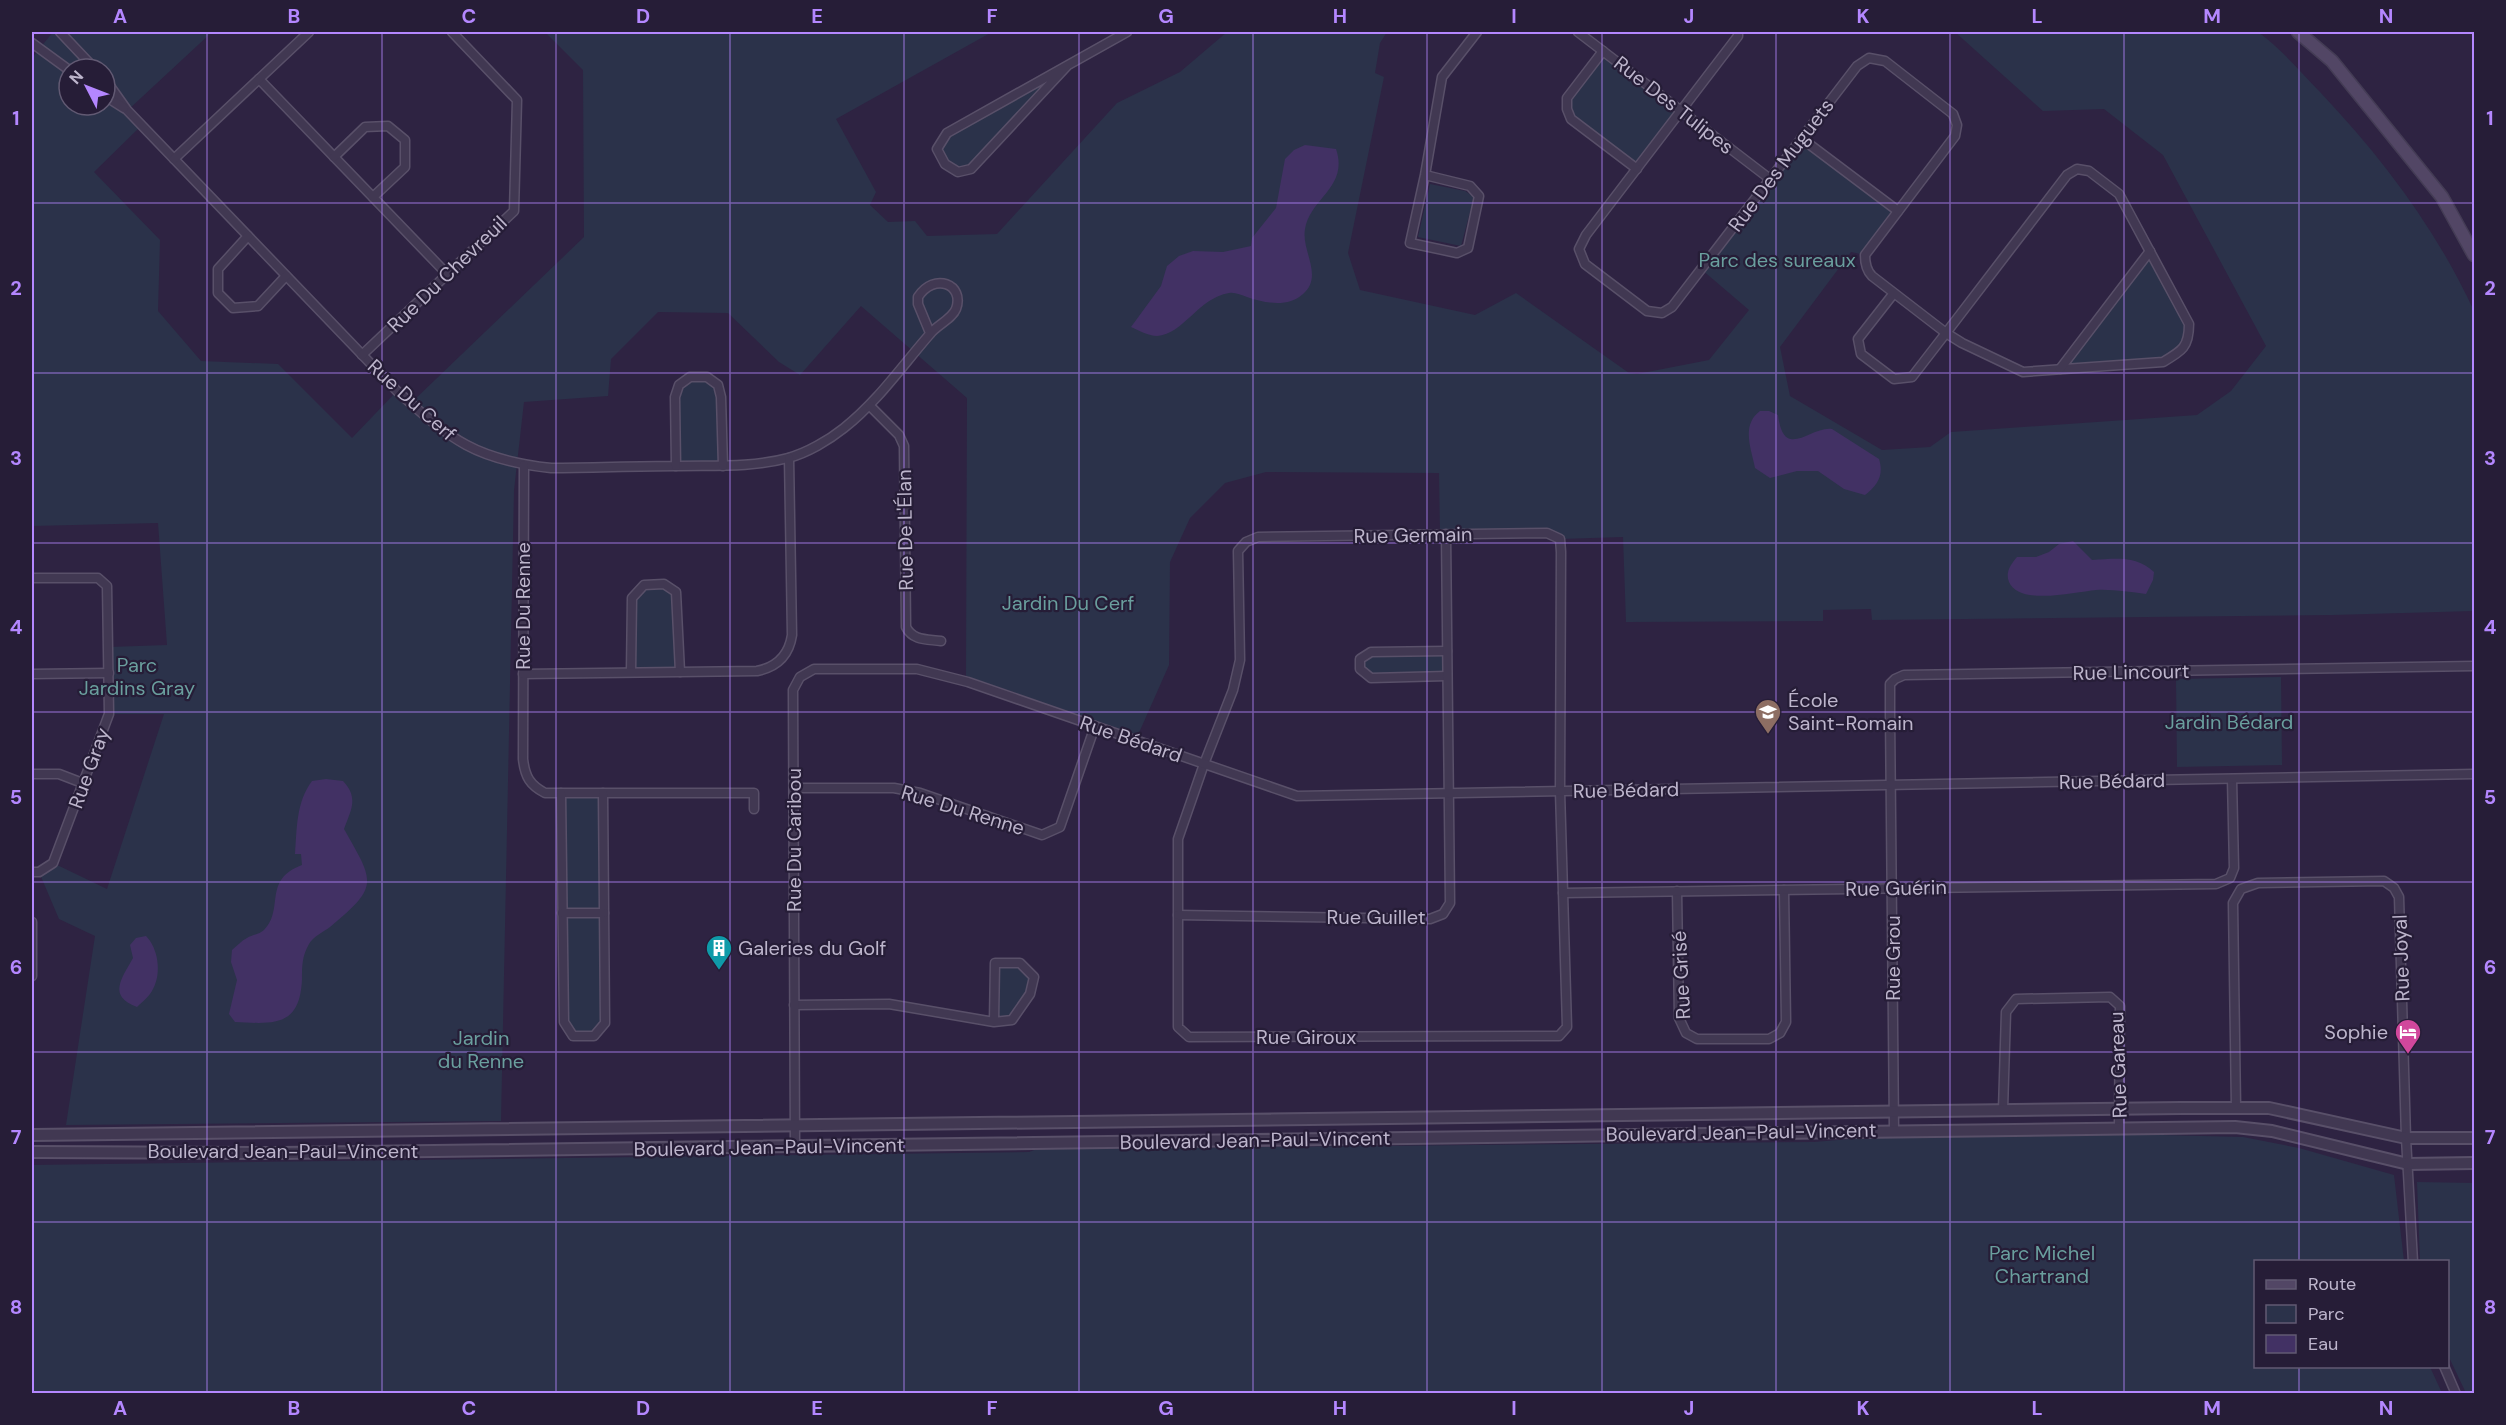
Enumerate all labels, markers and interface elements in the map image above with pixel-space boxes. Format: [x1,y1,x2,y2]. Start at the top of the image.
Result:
text: A [113,3,127,29]
text: B [288,3,300,29]
text: C [462,3,476,29]
text: D [636,3,650,29]
text: E [811,3,823,29]
text: F [986,3,998,29]
text: G [1158,3,1174,29]
text: H [1333,3,1347,29]
text: I [1511,3,1517,29]
text: J [1684,3,1694,29]
text: K [1856,3,1870,29]
text: L [2031,3,2043,29]
text: M [2203,3,2221,29]
text: N [2379,3,2393,29]
street label: Rue Des Tulipes [1609,50,1739,160]
north arrow [57,57,117,117]
text: N [65,66,88,89]
street label: Rue Des Muguets [1722,93,1840,237]
text: 1 [12,105,20,131]
text: 1 [2486,105,2494,131]
street label: Rue Du Chevreuil [382,210,512,338]
park label: Parc des sureaux [1698,247,1856,273]
text: 2 [10,275,22,301]
text: 2 [2484,275,2496,301]
street label: Rue Du Cerf [362,353,462,447]
text: 3 [10,445,22,471]
text: 3 [2484,445,2496,471]
street label: Rue De L'Élan [891,469,919,591]
street label: Rue Germain [1353,521,1473,549]
street label: Rue Du Renne [510,542,536,670]
park label: Jardin Du Cerf [1002,590,1134,616]
text: 4 [10,614,23,640]
text: 4 [2484,614,2497,640]
park label: Parc Jardins Gray [79,652,195,701]
street label: Rue Lincourt [2072,658,2190,686]
place label: École Saint-Romain [1788,687,1914,736]
school or university icon: École Saint-Romain [1753,697,1783,735]
street label: Rue Bédard [1076,709,1186,769]
park label: Jardin Bédard [2165,709,2293,735]
street label: Rue Gray [62,724,116,812]
street label: Rue Bédard [2059,767,2165,795]
street label: Rue Du Caribou [781,768,807,912]
street label: Rue Bédard [1573,776,1679,804]
street label: Rue Du Renne [898,779,1028,841]
text: 5 [10,784,22,810]
text: 5 [2484,784,2496,810]
street label: Rue Guérin [1845,874,1947,902]
street label: Rue Guillet [1326,904,1426,930]
street label: Rue Joyal [2386,914,2416,1002]
street label: Rue Grou [1880,915,1906,1001]
street label: Rue Grisé [1666,930,1696,1020]
building icon: Galeries du Golf [704,933,734,971]
place label: Galeries du Golf [738,935,887,961]
text: 6 [10,954,22,980]
text: 6 [2484,954,2496,980]
street label: Rue Gareau [2103,1011,2133,1119]
hotel icon: Sophie [2393,1017,2423,1055]
place label: Sophie [2324,1019,2388,1045]
street label: Rue Giroux [1256,1024,1356,1050]
park label: Jardin du Renne [438,1025,524,1074]
street label: Boulevard Jean-Paul-Vincent [1605,1117,1877,1147]
text: 7 [11,1124,22,1150]
text: 7 [2485,1124,2496,1150]
street label: Boulevard Jean-Paul-Vincent [1119,1125,1391,1155]
street label: Boulevard Jean-Paul-Vincent [633,1132,905,1162]
street label: Boulevard Jean-Paul-Vincent [148,1138,419,1164]
park label: Parc Michel Chartrand [1989,1240,2095,1289]
legend [2254,1260,2449,1368]
text: Route [2308,1272,2356,1296]
text: 8 [10,1294,22,1320]
text: 8 [2484,1294,2496,1320]
text: Parc [2308,1302,2344,1326]
text: Eau [2308,1332,2338,1356]
text: A [113,1395,127,1421]
text: B [288,1395,300,1421]
text: C [462,1395,476,1421]
text: D [636,1395,650,1421]
text: E [811,1395,823,1421]
text: F [986,1395,998,1421]
text: G [1158,1395,1174,1421]
text: H [1333,1395,1347,1421]
text: I [1511,1395,1517,1421]
text: J [1684,1395,1694,1421]
text: K [1856,1395,1870,1421]
text: L [2031,1395,2043,1421]
text: M [2203,1395,2221,1421]
text: N [2379,1395,2393,1421]

